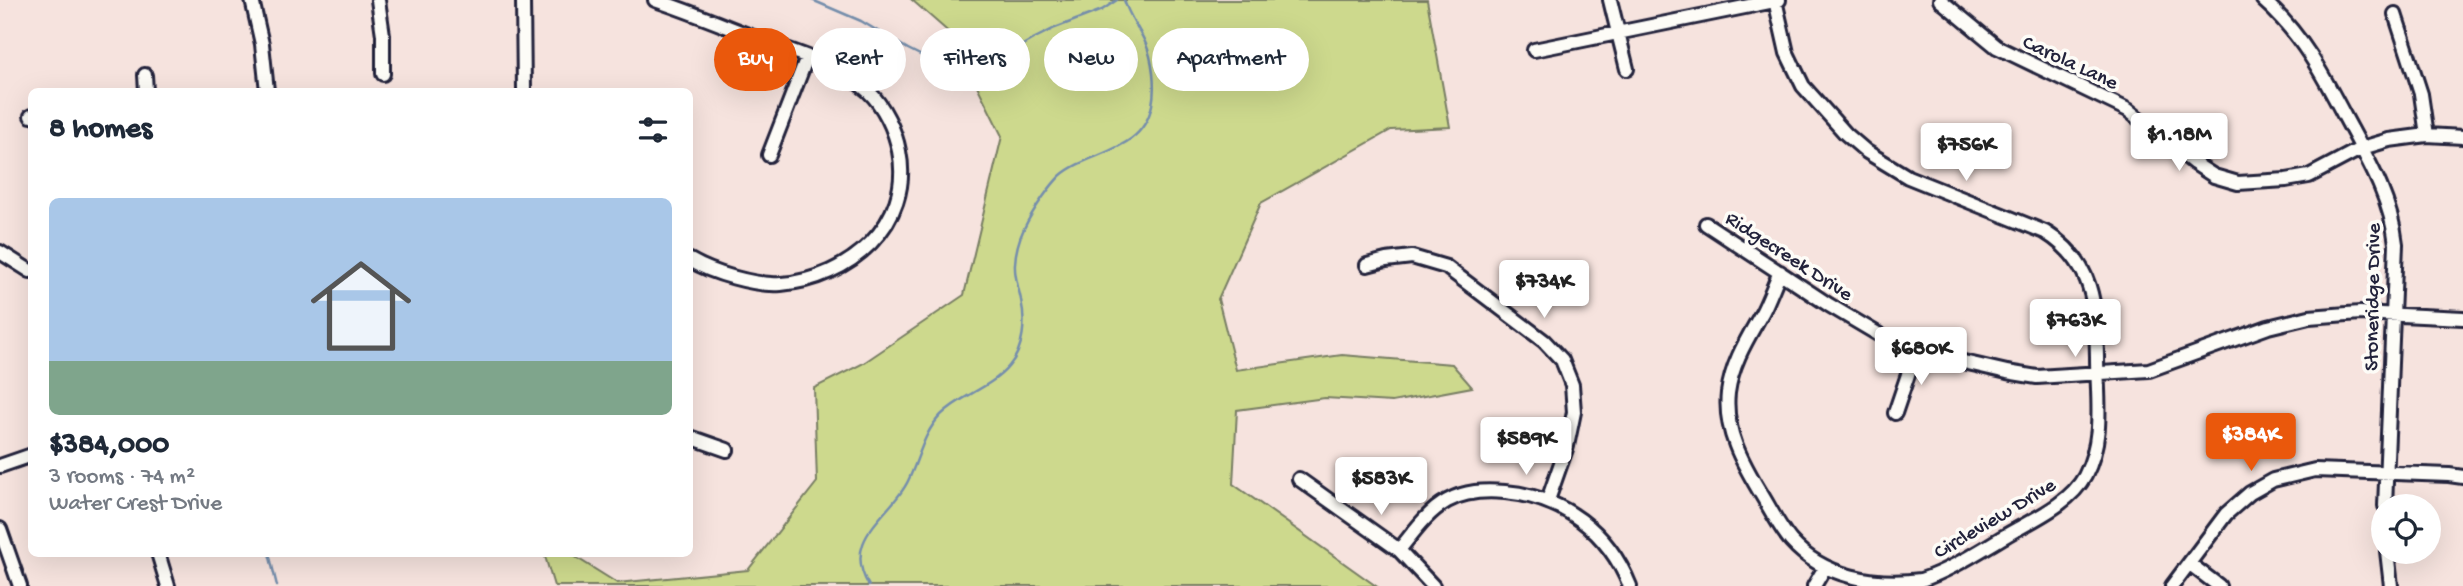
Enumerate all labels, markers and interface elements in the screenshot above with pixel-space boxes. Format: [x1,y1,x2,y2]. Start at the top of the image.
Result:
chip: Buy [714,28,797,91]
chip: Rent [811,28,906,91]
chip: Filters [920,28,1030,91]
chip: New [1044,28,1138,91]
chip: Apartment [1152,28,1309,91]
street label: Carola Lane [2018,31,2122,98]
icon: filters [634,111,672,149]
text: 8 homes [49,113,152,148]
pin: $1.18M [2122,114,2236,173]
text: $1.18M [2147,122,2211,149]
pin: $756K [1917,124,2015,183]
text: $756K [1937,132,1995,159]
street label: Ridgecreek Drive [1720,207,1858,309]
street label: Stoneridge Drive [2361,222,2388,371]
icon: home [298,243,424,369]
pin: $734K [1495,260,1593,320]
text: $734K [1515,269,1573,296]
pin: $763K [2026,300,2124,359]
text: $763K [2046,308,2104,335]
pin: $680K [1872,328,1970,387]
text: $680K [1891,336,1951,363]
pin: $384K [2202,414,2300,473]
pin: $589K [1477,418,1575,477]
text: $384K [2222,422,2280,449]
text: $589K [1496,426,1556,453]
text: $384,000 [49,429,169,464]
pin: $583K [1332,458,1430,517]
text: 3 rooms · 74 m² [49,464,195,491]
text: $583K [1351,466,1411,493]
street label: Circleview Drive [1930,473,2062,566]
text: Water Crest Drive [49,491,222,518]
map controls [2371,494,2441,564]
button: locate [2371,494,2441,564]

